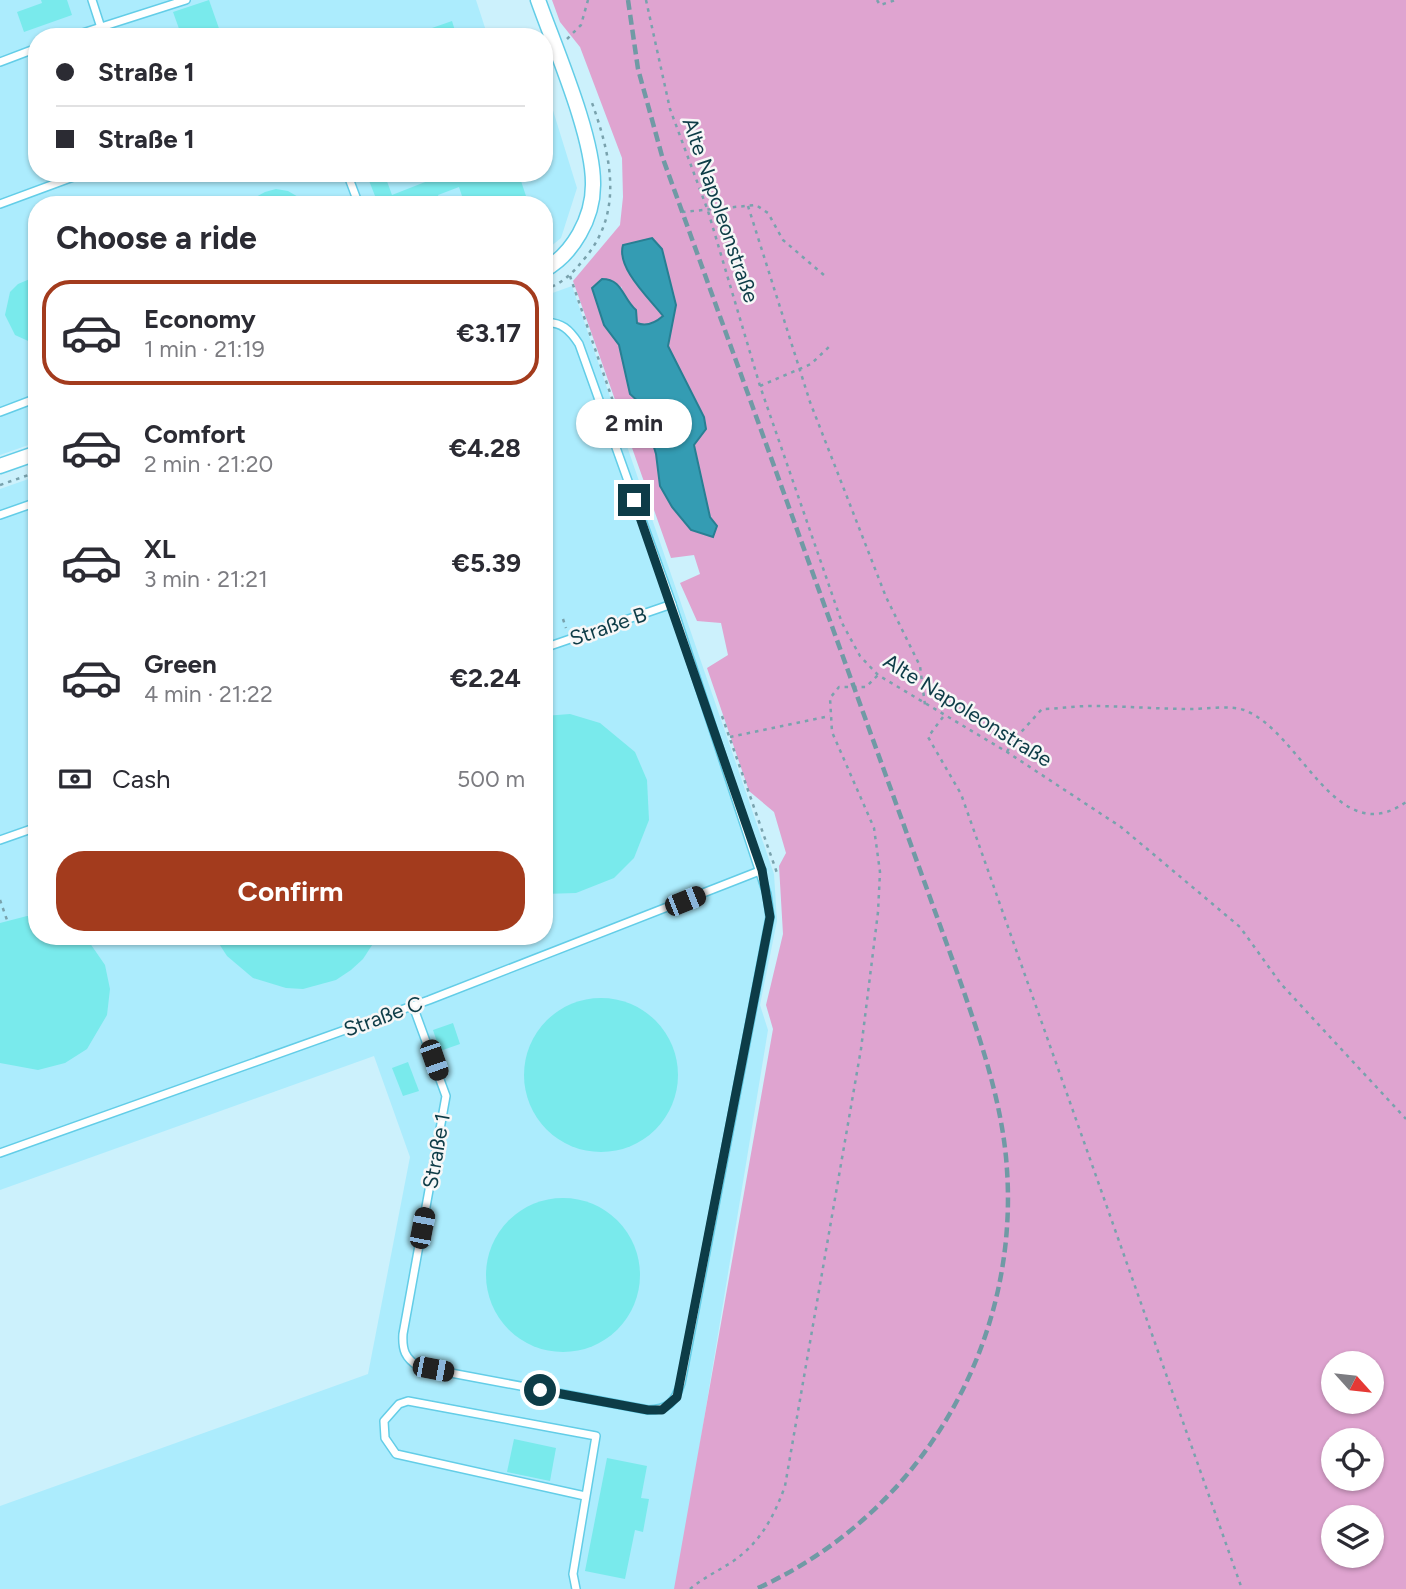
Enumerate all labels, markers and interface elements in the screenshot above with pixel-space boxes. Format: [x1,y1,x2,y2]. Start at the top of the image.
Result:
text: Straße 1 [98,56,195,88]
street label: Alte Napoleonstraße [678,114,764,306]
text: Straße 1 [98,123,195,155]
text: Choose a ride [56,219,257,257]
icon: car [60,301,123,364]
text: Economy [144,303,256,335]
text: €3.17 [457,317,521,349]
text: 1 min · 21:19 [144,335,265,363]
callout: 2 min [576,398,692,448]
text: 2 min [605,409,663,437]
icon: car [60,416,123,479]
text: Comfort [144,418,246,450]
text: €4.28 [449,432,521,464]
text: 2 min · 21:20 [144,450,273,478]
route end [618,484,650,516]
icon: car [60,531,123,594]
text: XL [144,533,176,565]
text: €5.39 [452,547,521,579]
text: 3 min · 21:21 [144,565,268,593]
street label: Straße B [566,601,650,651]
icon: car [60,646,123,709]
text: Green [144,648,217,680]
street label: Alte Napoleonstraße [879,648,1057,772]
text: €2.24 [450,662,521,694]
text: 4 min · 21:22 [144,680,273,708]
icon: cash [56,760,94,798]
text: Cash [112,763,171,795]
text: 500 m [457,765,525,793]
button: Confirm [56,851,525,931]
car [662,883,709,919]
street label: Straße C [340,990,426,1042]
car [418,1037,451,1083]
street label: Straße 1 [417,1111,455,1191]
car [408,1205,437,1251]
north arrow [1321,1351,1384,1414]
map controls [1321,1351,1384,1568]
car [411,1355,456,1383]
route start [524,1374,556,1406]
button: locate [1321,1428,1384,1491]
button: layers [1321,1505,1384,1568]

